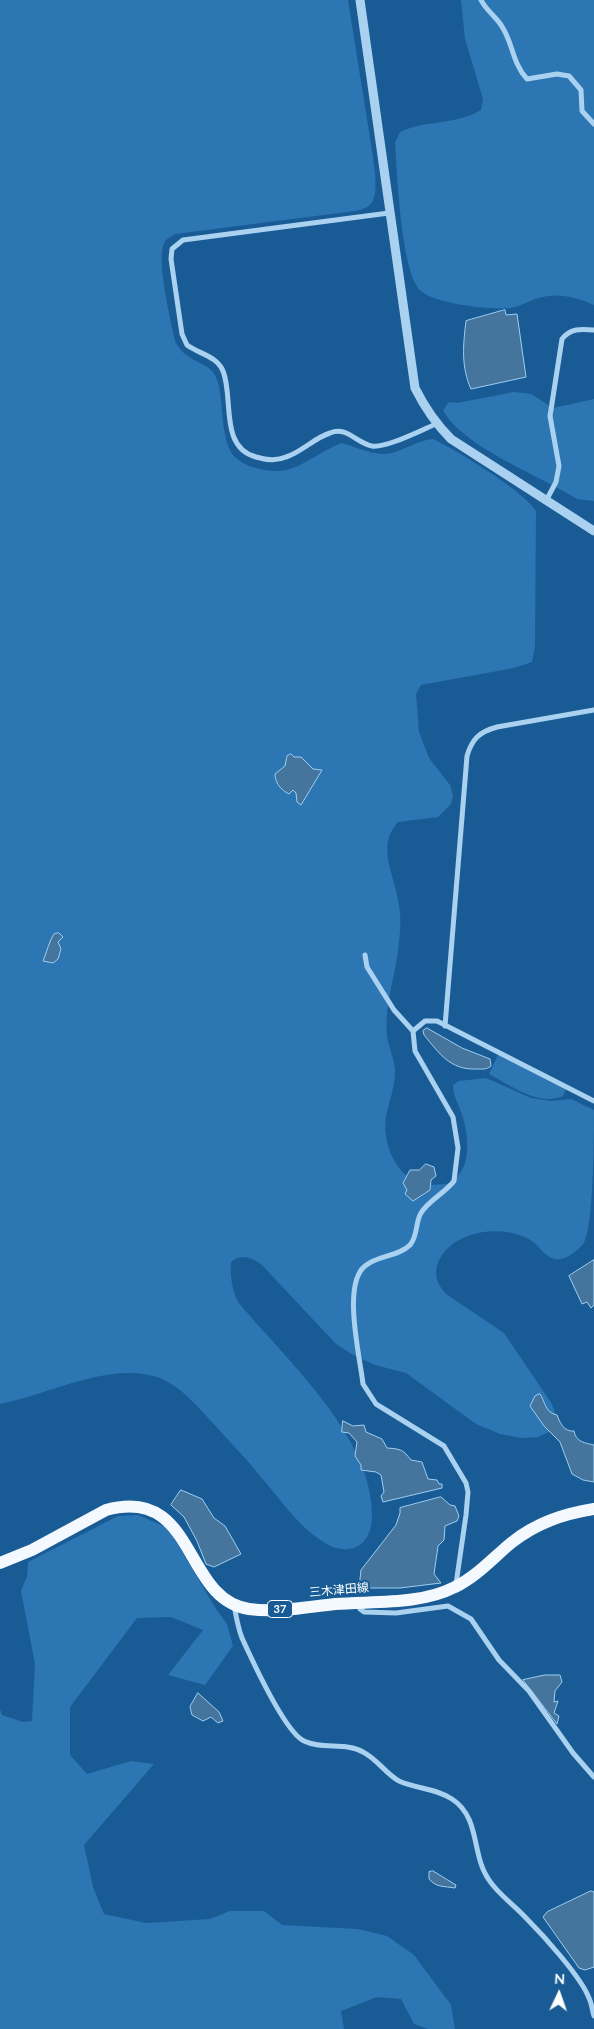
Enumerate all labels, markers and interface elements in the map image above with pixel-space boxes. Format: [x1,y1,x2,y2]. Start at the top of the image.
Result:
street label: 三木津田線 [308,1580,370,1600]
road number: 37 [268,1600,292,1618]
north arrow [534,1969,584,2019]
text: N [554,1970,566,1987]

